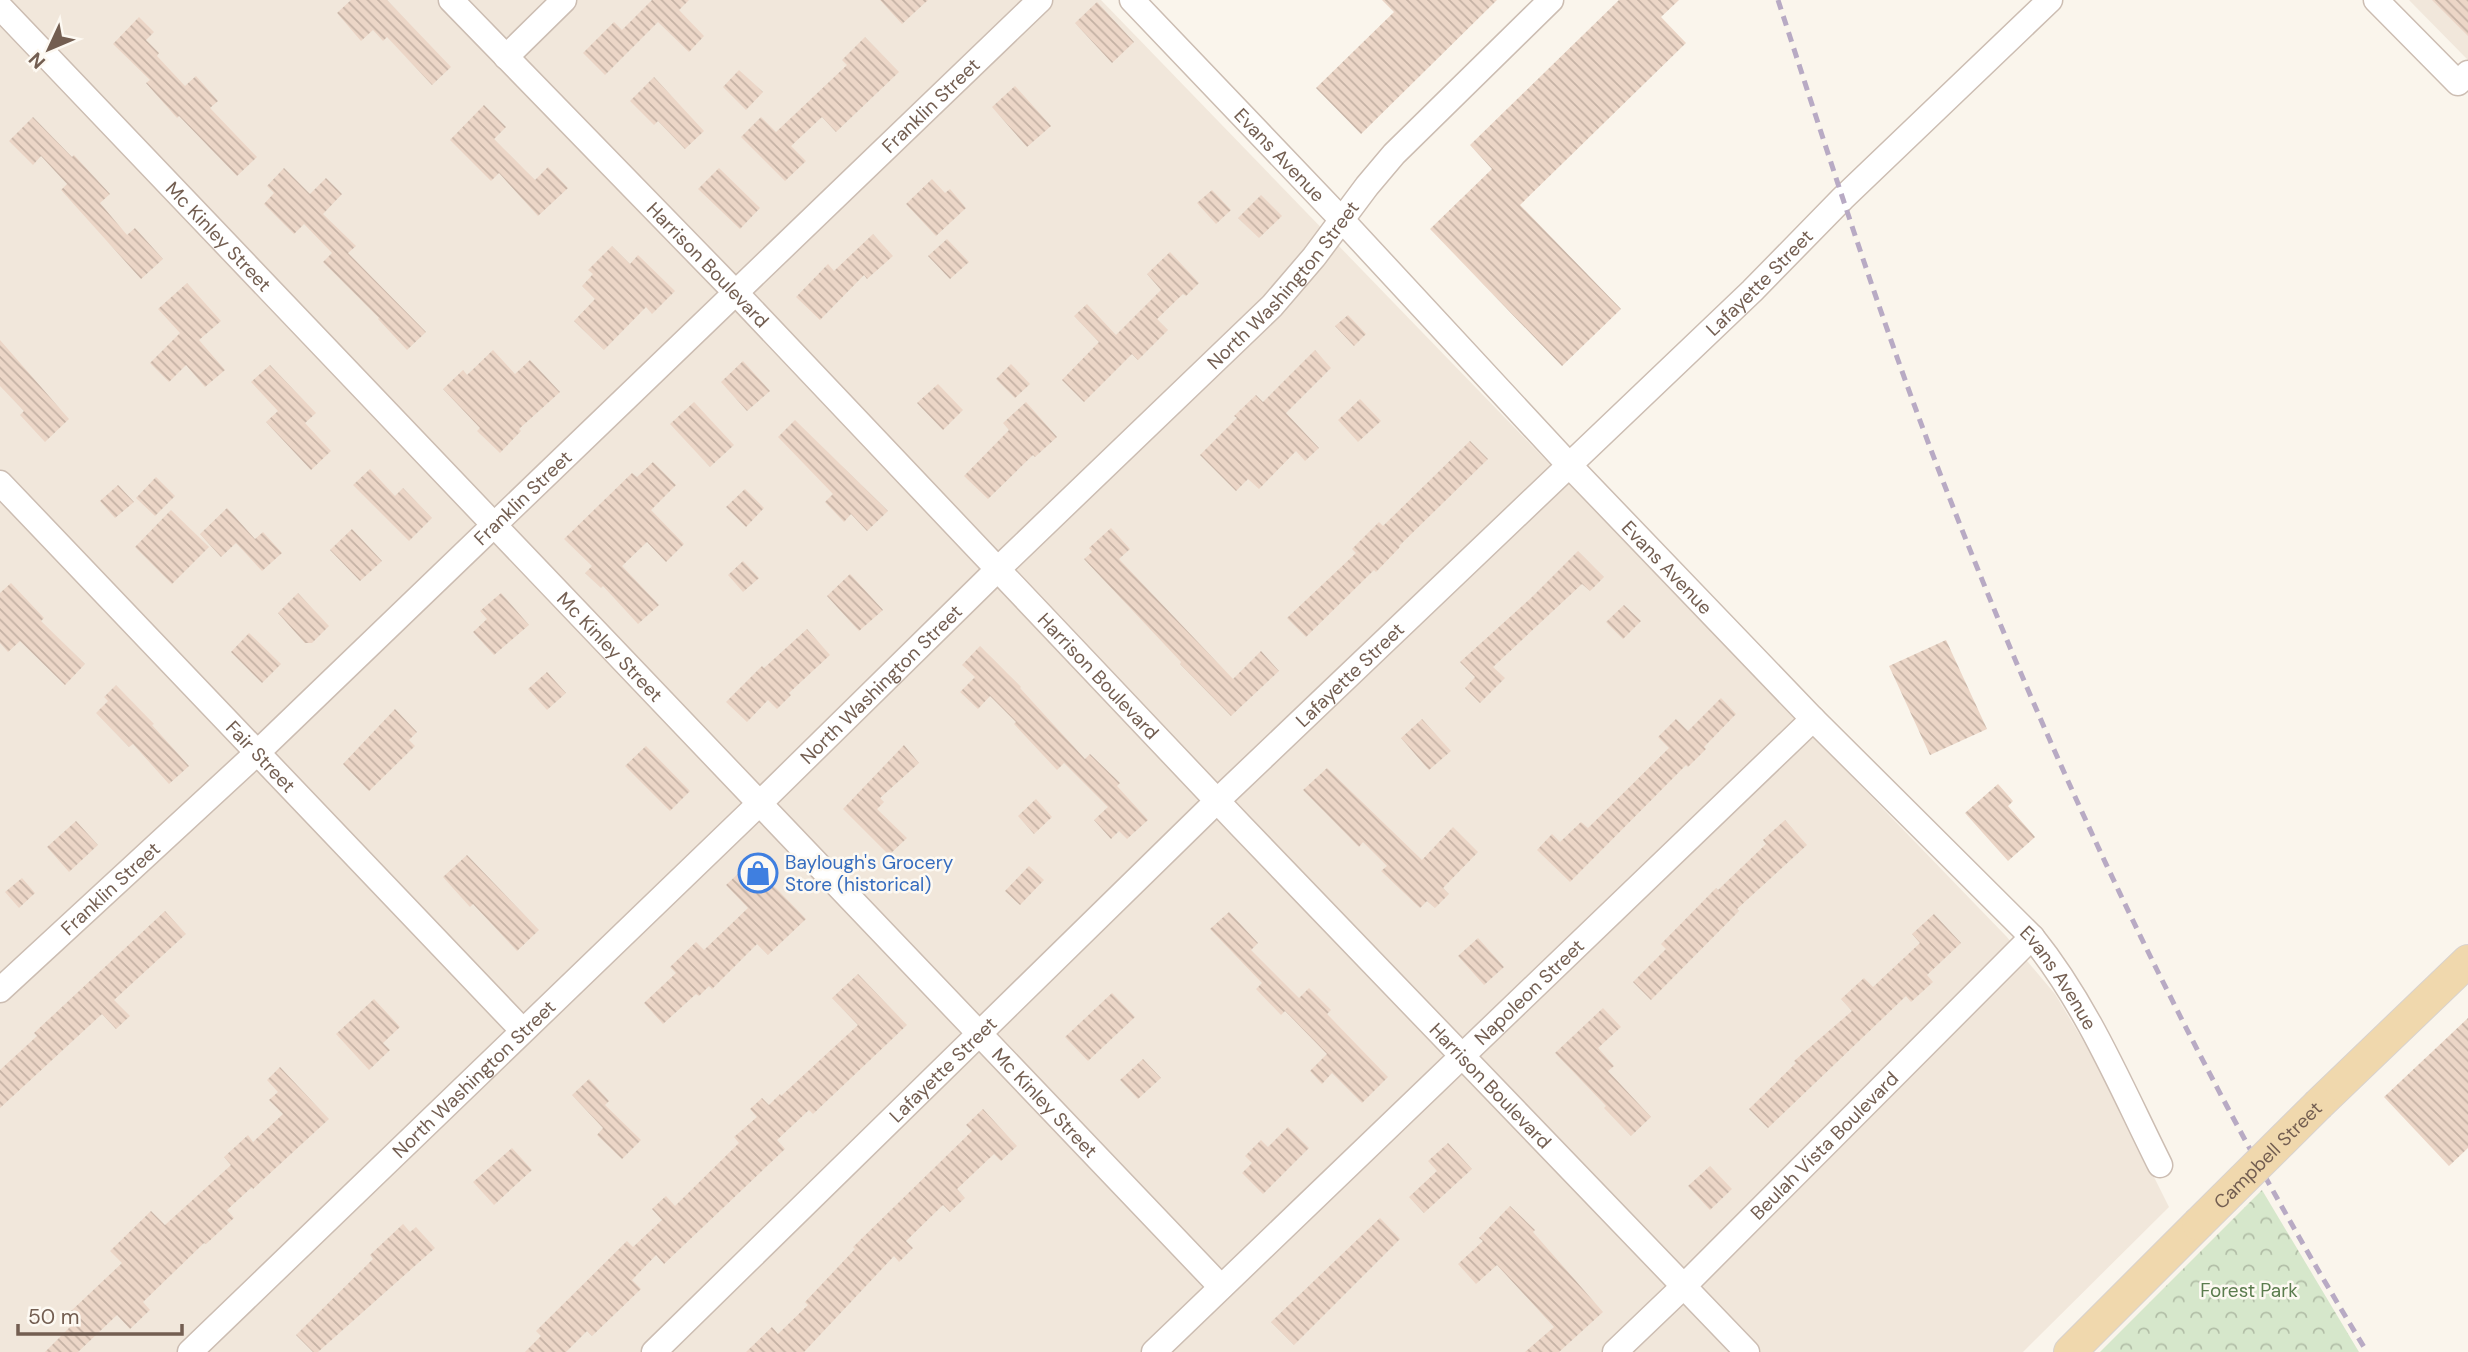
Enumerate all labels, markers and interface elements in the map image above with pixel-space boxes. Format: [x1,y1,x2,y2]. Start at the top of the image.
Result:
north arrow [14,14,84,84]
text: N [23,47,51,74]
street label: Franklin Street [876,52,985,158]
street label: Evans Avenue [1229,102,1330,207]
street label: Mc Kinley Street [161,176,277,297]
street label: Harrison Boulevard [642,196,775,333]
street label: North Washington Street [1201,196,1364,374]
street label: Lafayette Street [1700,224,1818,341]
street label: Franklin Street [468,445,577,551]
street label: Evans Avenue [1616,515,1718,619]
street label: Mc Kinley Street [552,586,668,707]
street label: North Washington Street [795,599,967,769]
street label: Harrison Boulevard [1033,607,1165,744]
street label: Lafayette Street [1290,617,1409,732]
street label: Fair Street [221,715,301,798]
street label: Franklin Street [55,836,165,940]
place label: Baylough's Grocery Store (historical) [785,850,954,897]
shop icon: Baylough's Grocery Store (historical) [737,852,779,894]
street label: Evans Avenue [2015,920,2103,1034]
street label: Napoleon Street [1469,933,1589,1050]
street label: North Washington Street [387,994,561,1163]
street label: Lafayette Street [884,1011,1002,1128]
street label: Harrison Boulevard [1424,1017,1557,1154]
street label: Mc Kinley Street [987,1042,1103,1163]
street label: Beulah Vista Boulevard [1745,1066,1904,1225]
street label: Campbell Street [2208,1096,2327,1214]
park label: Forest Park [2200,1278,2298,1303]
scale bar [18,1292,182,1336]
text: 50 m [28,1303,79,1331]

